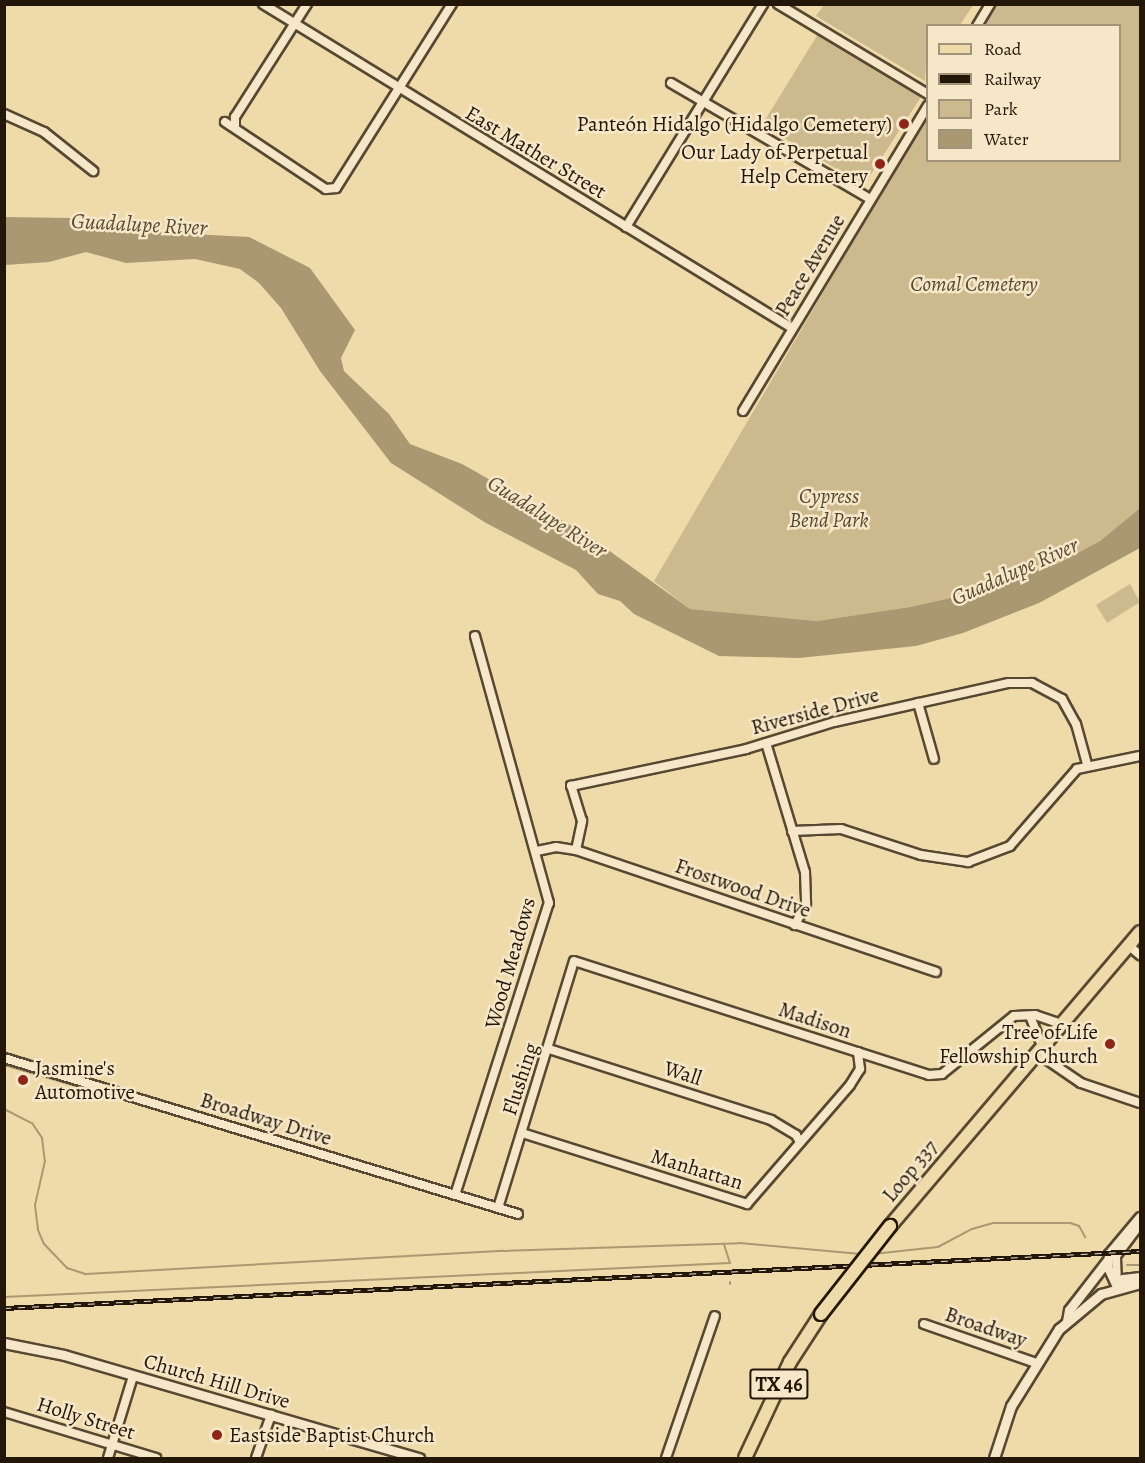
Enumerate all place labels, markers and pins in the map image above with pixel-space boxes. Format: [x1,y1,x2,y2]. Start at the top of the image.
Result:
place label: Panteón Hidalgo (Hidalgo Cemetery) [577,111,892,137]
marker: Panteón Hidalgo (Hidalgo Cemetery) [897,117,911,131]
place label: Our Lady of Perpetual Help Cemetery [681,139,868,189]
marker: Our Lady of Perpetual Help Cemetery [873,157,887,171]
place label: Tree of Life Fellowship Church [939,1019,1098,1069]
marker: Tree of Life Fellowship Church [1103,1037,1117,1051]
place label: Jasmine's Automotive [35,1055,135,1105]
marker: Jasmine's Automotive [16,1073,30,1087]
place label: Eastside Baptist Church [229,1422,435,1448]
marker: Eastside Baptist Church [210,1428,224,1442]

